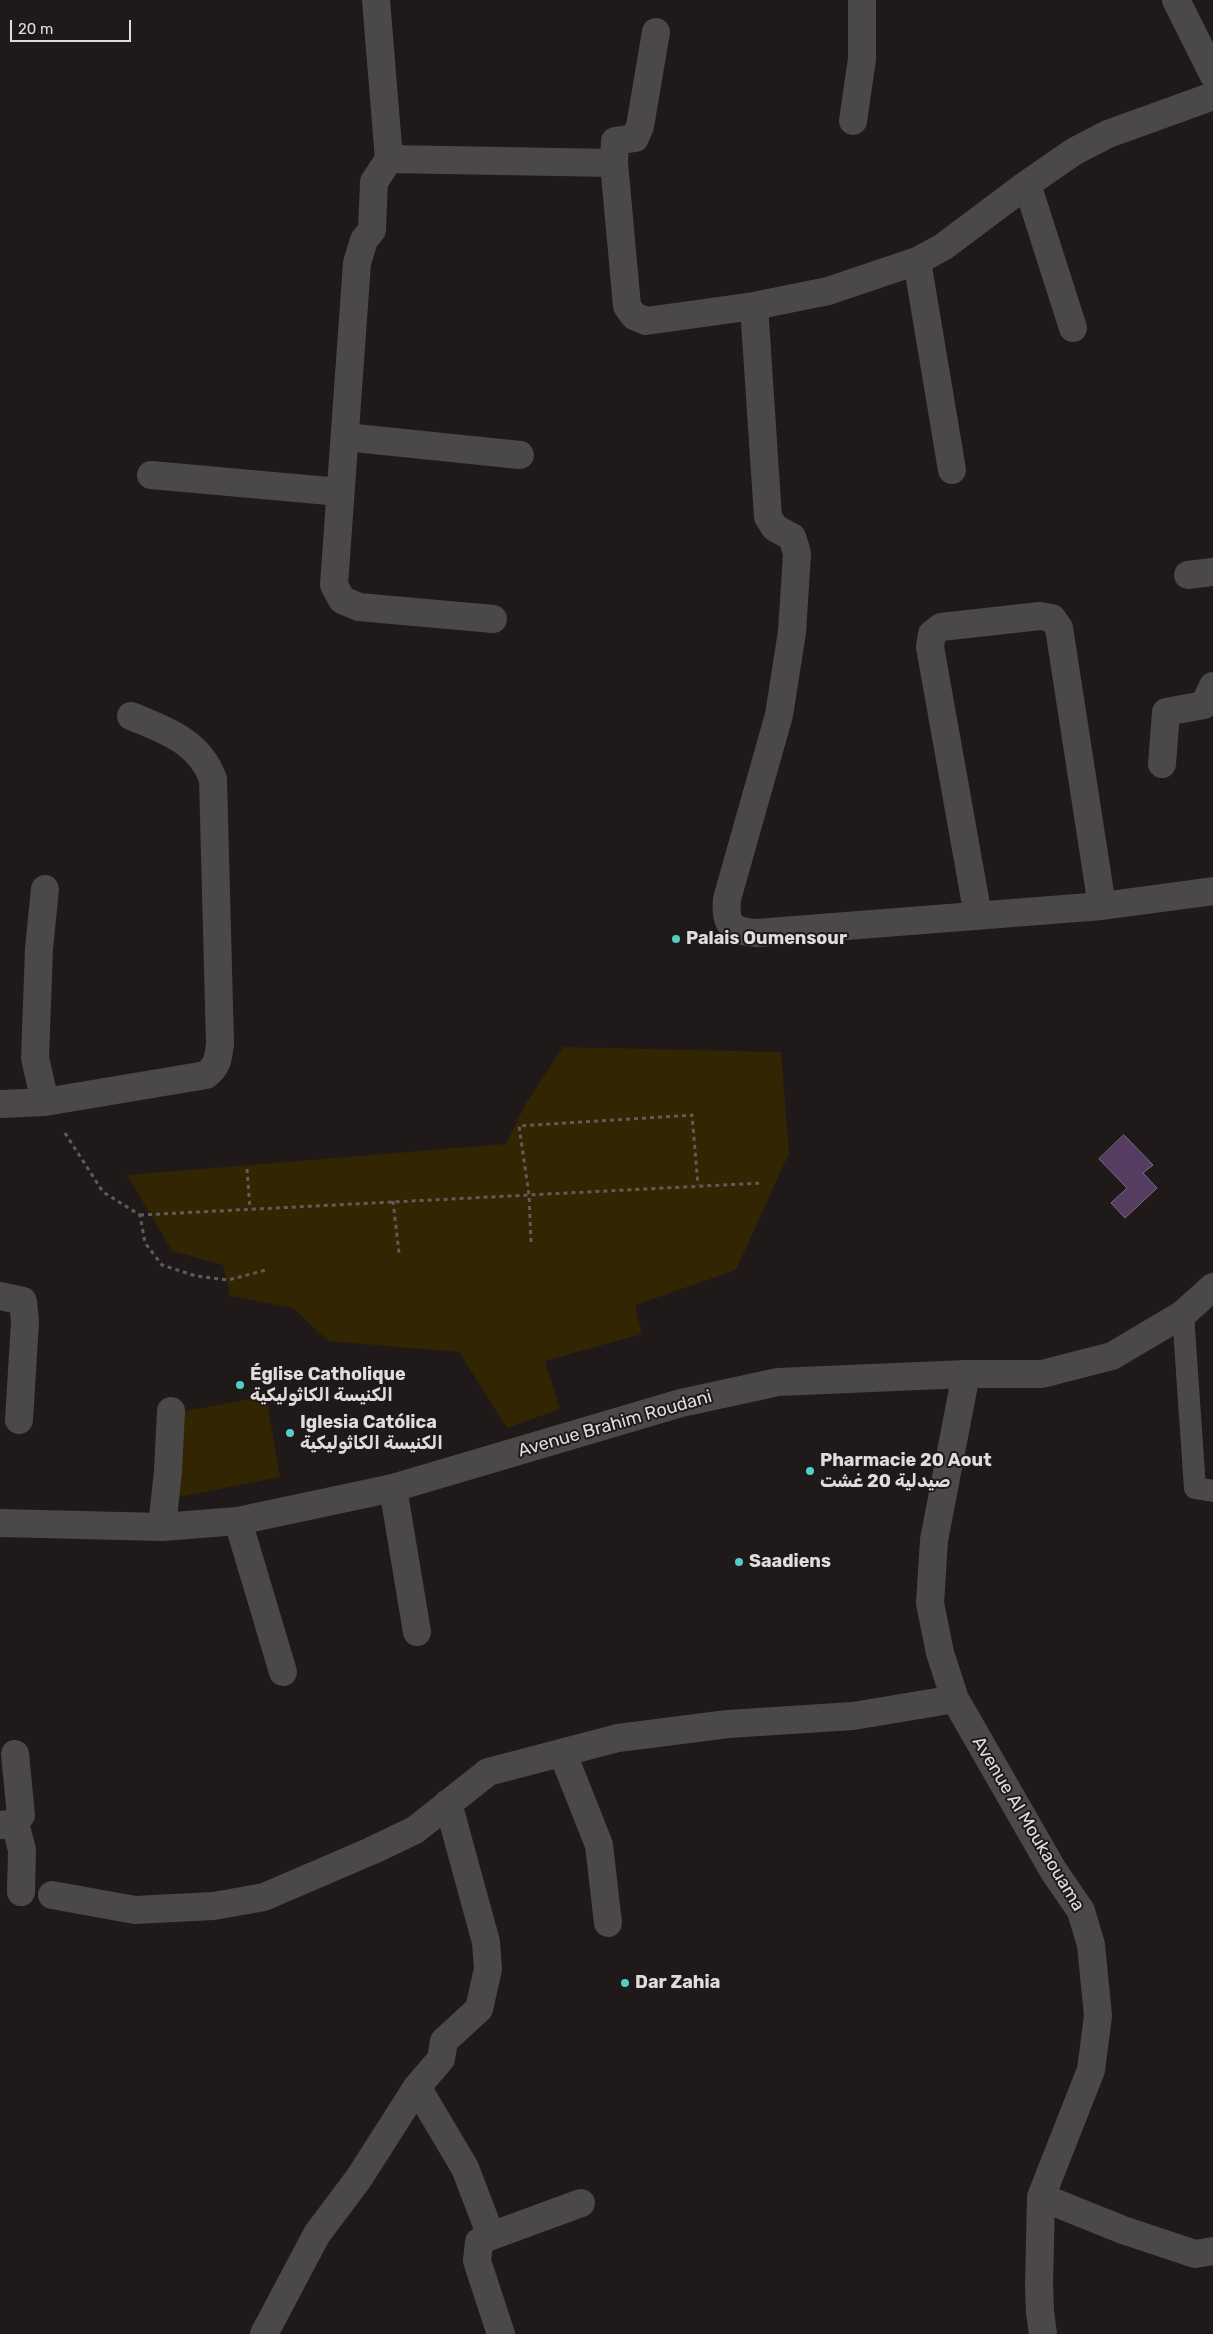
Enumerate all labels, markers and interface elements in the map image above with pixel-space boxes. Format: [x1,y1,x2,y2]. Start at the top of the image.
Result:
scale bar [12,10,134,42]
text: 20 m [18,20,53,38]
place label: Palais Oumensour [686,928,847,950]
marker: Palais Oumensour [670,933,682,945]
place label: Église Catholique الكنيسة الكاثوليكية [250,1364,406,1406]
marker: Église Catholique الكنيسة الكاثوليكية [234,1379,246,1391]
street label: Avenue Brahim Roudani [516,1386,714,1462]
place label: Iglesia Católica الكنيسة الكاثوليكية [300,1412,443,1455]
marker: Iglesia Católica الكنيسة الكاثوليكية [284,1427,296,1439]
place label: Pharmacie 20 Aout صيدلية 20 غشت [820,1450,992,1492]
marker: Pharmacie 20 Aout صيدلية 20 غشت [804,1465,816,1477]
place label: Saadiens [749,1551,831,1573]
marker: Saadiens [733,1556,745,1568]
street label: Avenue Al Moukaouama [967,1733,1089,1915]
place label: Dar Zahia [635,1972,720,1994]
marker: Dar Zahia [619,1977,631,1989]

